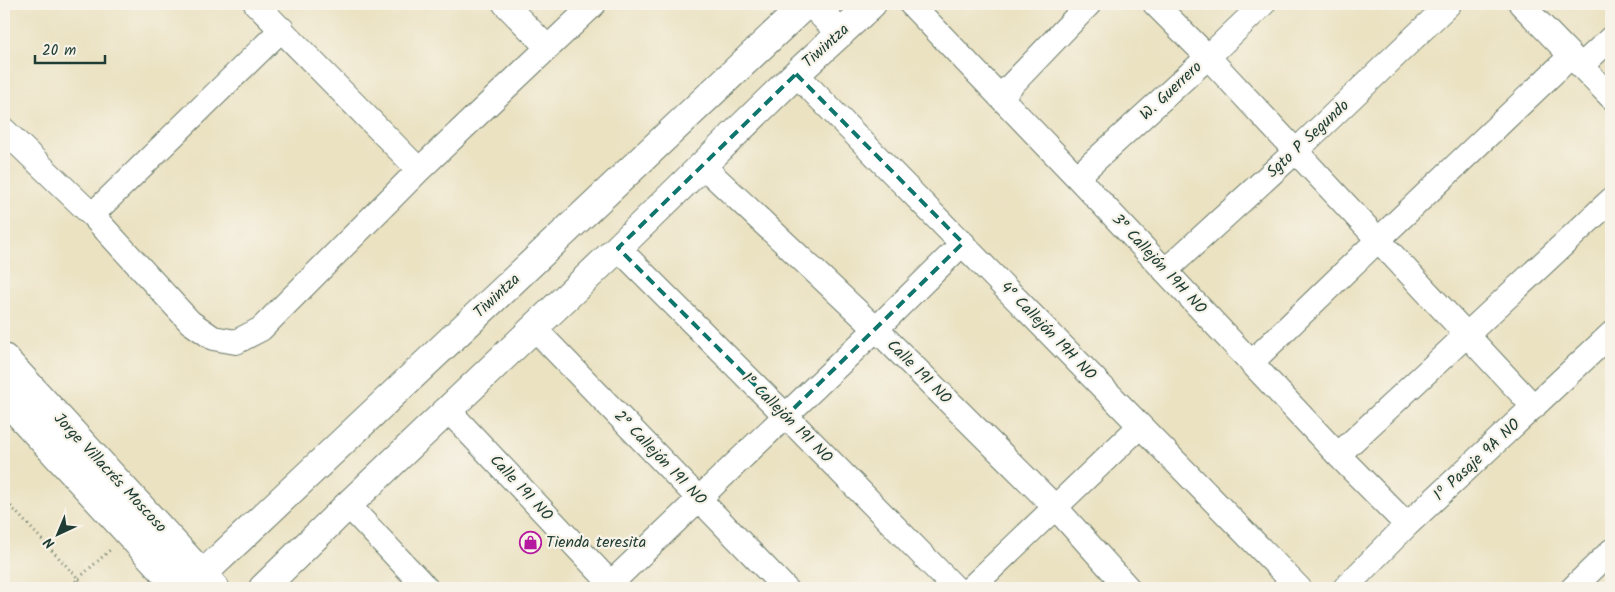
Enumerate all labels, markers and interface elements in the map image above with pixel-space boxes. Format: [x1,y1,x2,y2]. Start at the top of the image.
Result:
street label: Tiwintza [797,18,855,74]
scale bar [35,32,105,64]
text: 20 m [42,39,76,63]
street label: W. Guerrero [1134,55,1208,127]
street label: Sgto P Segundo [1261,94,1355,184]
street label: 3° Callejón 19H NO [1106,208,1213,320]
street label: Tiwintza [468,268,526,324]
street label: 4° Callejón 19H NO [994,276,1102,386]
street label: Calle 19I NO [881,334,957,410]
street label: 1° Callejón 19I NO [736,367,838,469]
street label: 2° Callejón 19I NO [608,405,712,512]
street label: Jorge Villacrés Moscoso [47,407,173,539]
street label: 1º Pasaje 9A NO [1428,413,1526,507]
street label: Calle 19I NO [483,449,559,527]
north arrow [32,510,82,560]
shop icon: Tienda teresita [518,530,542,554]
place label: Tienda teresita [546,530,646,555]
text: N [39,532,60,554]

